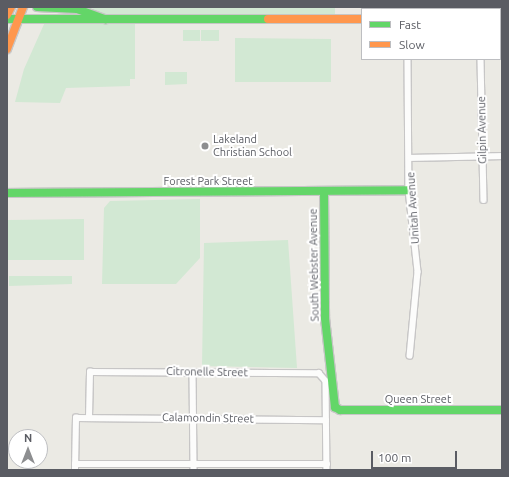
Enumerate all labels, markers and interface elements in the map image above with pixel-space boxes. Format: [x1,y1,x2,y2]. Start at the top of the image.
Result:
legend [361,8,501,60]
text: Fast [399,18,421,31]
text: Slow [399,38,425,51]
street label: Gilpin Avenue [475,96,489,164]
place label: Lakeland Christian School [213,133,292,159]
marker: Lakeland Christian School [200,141,210,151]
street label: Unitah Avenue [404,171,422,245]
street label: Forest Park Street [163,174,253,188]
street label: South Webster Avenue [306,208,322,322]
street label: Citronelle Street [166,365,248,379]
street label: Queen Street [385,392,451,406]
street label: Calamondin Street [162,411,254,425]
north arrow [8,429,48,469]
text: N [24,432,32,444]
scale bar [373,443,459,469]
text: 100 m [378,451,411,464]

